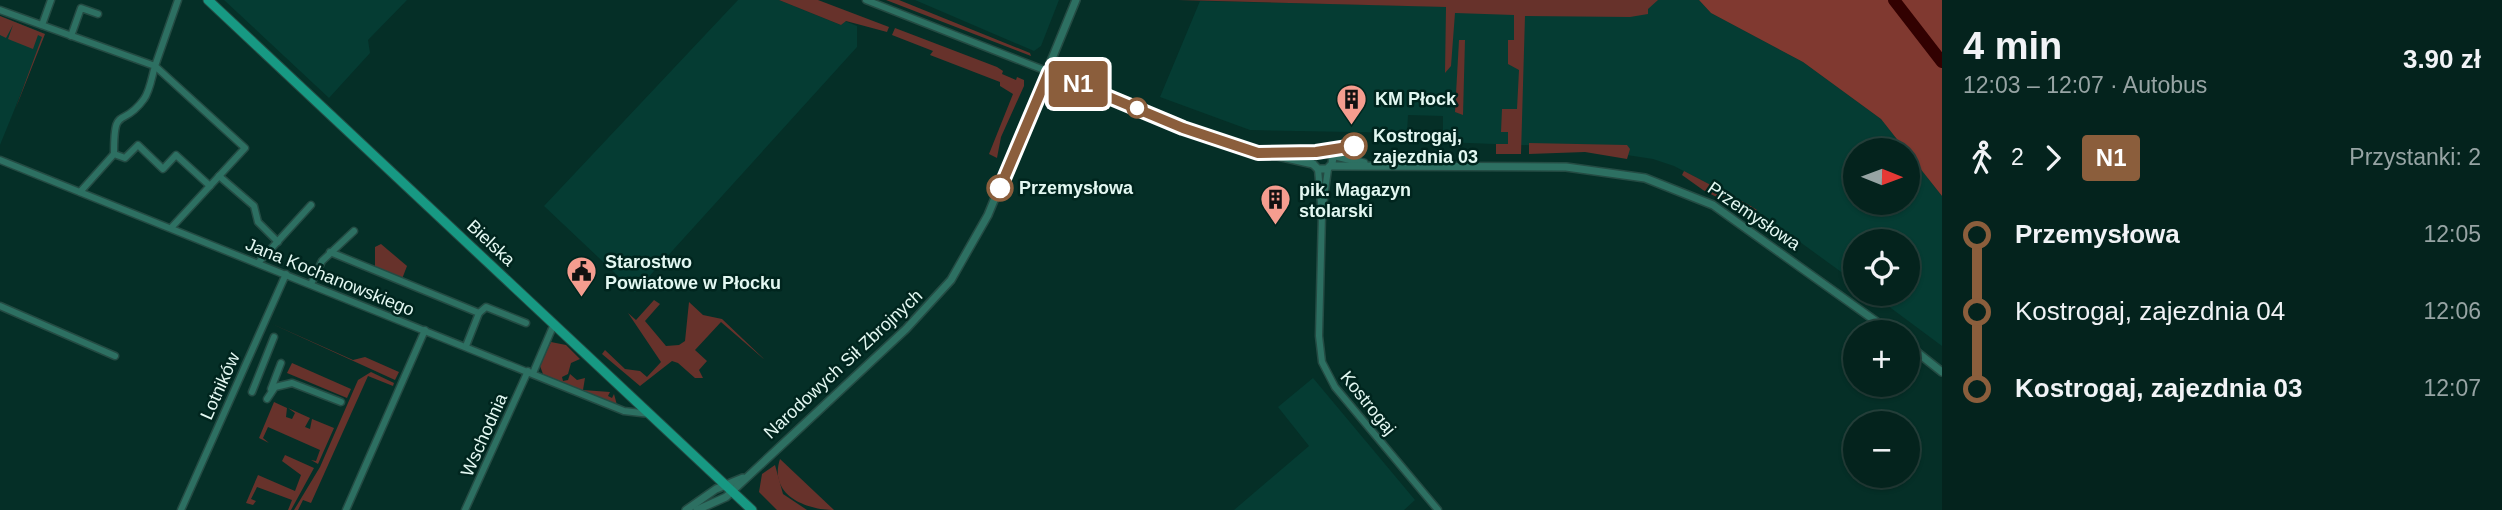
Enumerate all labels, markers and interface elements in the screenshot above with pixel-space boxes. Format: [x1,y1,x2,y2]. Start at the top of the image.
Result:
text: 4 min [1963,25,2062,67]
text: 3.90 zł [2403,44,2481,74]
line badge: N1 [1046,61,1110,107]
text: N1 [1063,70,1093,97]
text: 12:03 – 12:07 · Autobus [1963,72,2207,98]
building icon: KM Płock [1335,82,1369,126]
place label: KM Płock [1375,89,1457,109]
unlabelled marker [1127,98,1147,118]
place label: Kostrogaj, zajezdnia 03 [1373,126,1478,167]
marker: Kostrogaj, zajezdnia 03 [1341,133,1367,159]
north arrow [1843,138,1920,215]
map controls [1843,138,1920,488]
icon: walk [1963,139,2001,177]
icon: forward [2034,139,2072,177]
text: 2 [2011,144,2024,170]
text: N1 [2096,144,2126,171]
text: Przystanki: 2 [2349,144,2481,170]
marker: Przemysłowa [987,175,1013,201]
place label: Przemysłowa [1019,178,1134,198]
street label: Przemysłowa [1704,178,1805,255]
place label: pik. Magazyn stolarski [1299,180,1411,221]
building icon: pik. Magazyn stolarski [1259,183,1293,227]
street label: Bielska [463,216,520,271]
text: Przemysłowa [2015,219,2180,249]
text: 12:05 [2423,221,2481,247]
button: locate [1843,229,1920,306]
street label: Jana Kochanowskiego [243,234,417,320]
place label: Starostwo Powiatowe w Płocku [605,252,781,293]
public building icon: Starostwo Powiatowe w Płocku [565,255,599,299]
street label: Narodowych Sił Zbrojnych [760,285,926,443]
text: Kostrogaj, zajezdnia 04 [2015,296,2285,326]
text: 12:06 [2423,298,2481,324]
button: + [1843,320,1920,397]
street label: Lotników [196,349,244,423]
street label: Kostrogaj [1336,367,1400,439]
text: Kostrogaj, zajezdnia 03 [2015,373,2303,403]
text: 12:07 [2423,375,2481,401]
street label: Wschodnia [457,389,512,480]
button: − [1843,411,1920,488]

